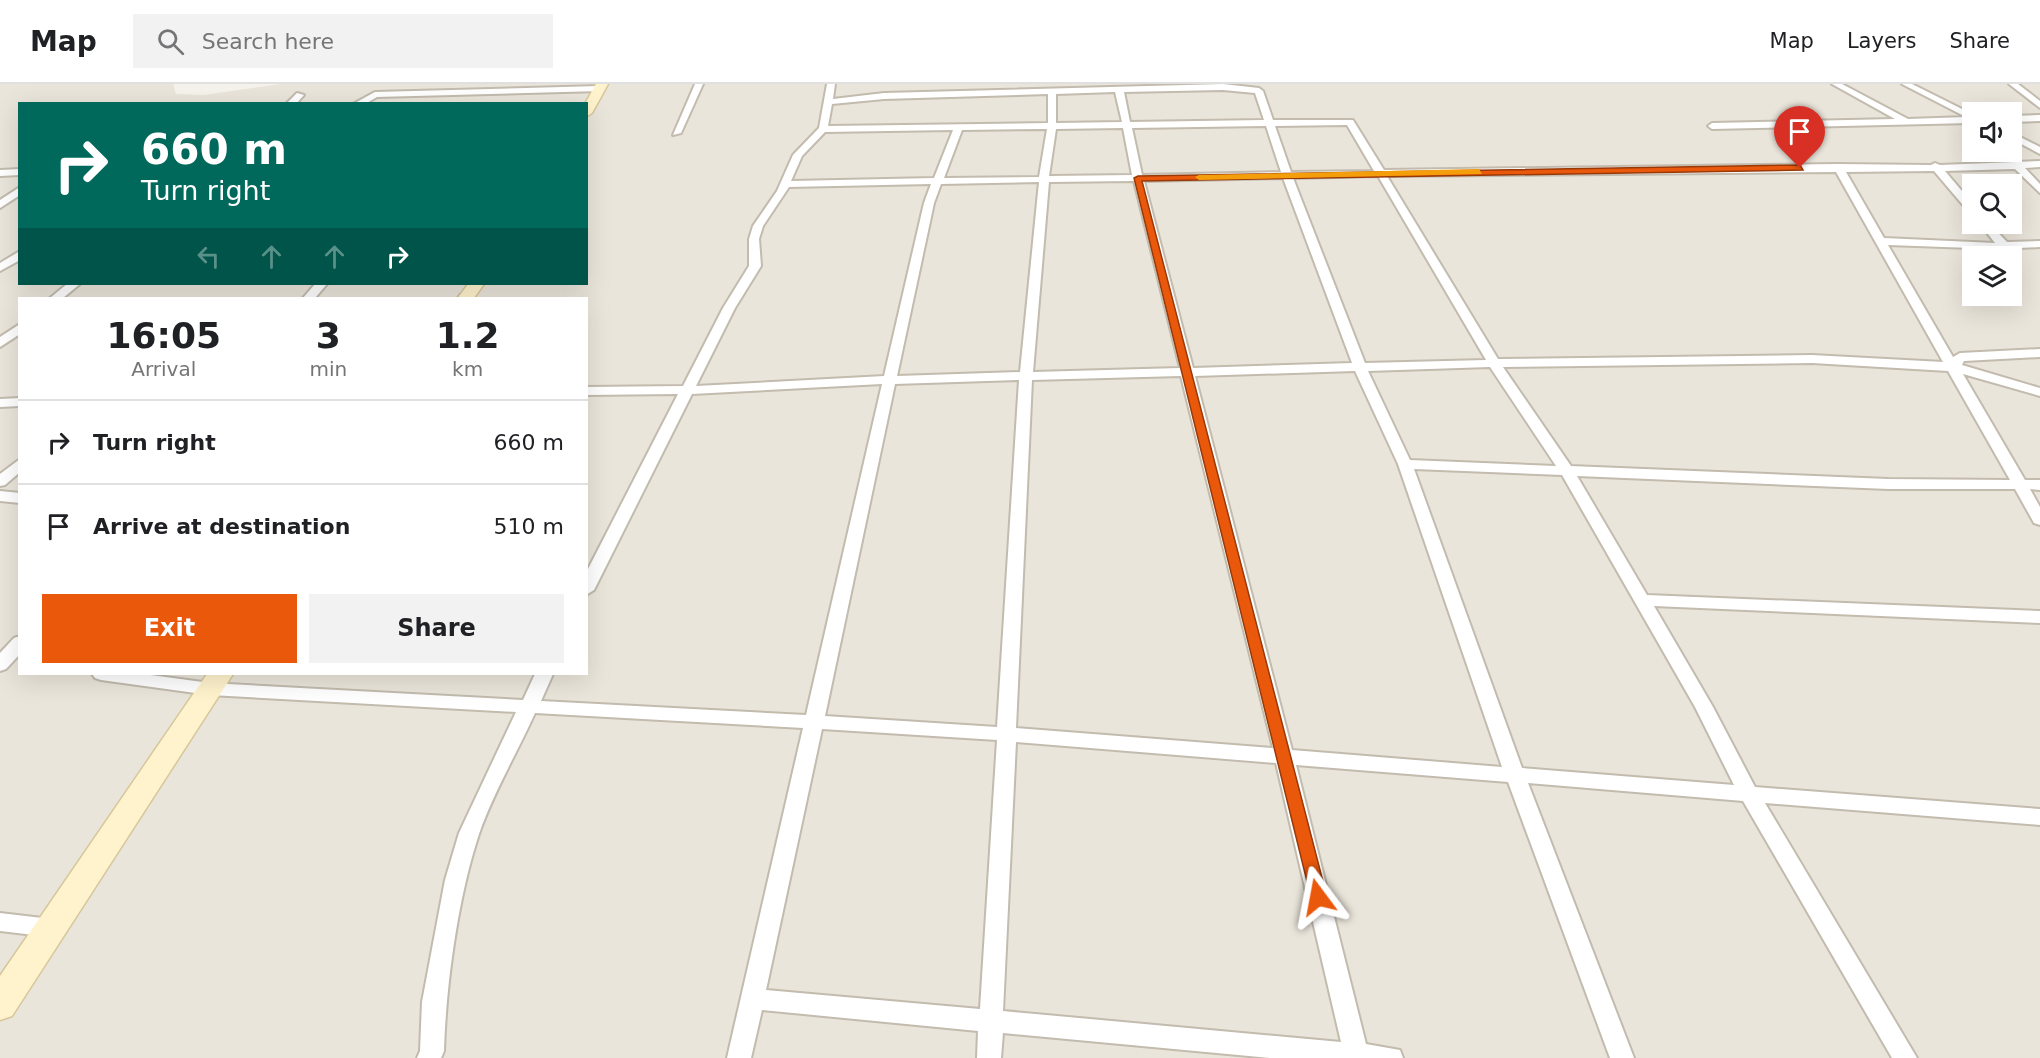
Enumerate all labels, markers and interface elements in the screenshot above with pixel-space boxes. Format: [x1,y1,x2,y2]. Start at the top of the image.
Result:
search box [133,14,553,68]
text: Map [30,25,97,58]
icon: search [154,25,187,58]
text: Search here [202,29,334,54]
text: Map [1770,29,1814,53]
text: Layers [1847,29,1916,53]
text: Share [1949,29,2010,53]
map controls [1962,102,2022,306]
button: sound [1962,102,2022,162]
pin [1774,106,1825,168]
icon: arrive [1783,115,1816,148]
text: 660 m [141,125,287,174]
icon: right [42,126,120,204]
button: search [1962,174,2022,234]
text: Turn right [141,175,270,206]
icon: left [192,240,225,273]
icon: ahead [255,240,288,273]
icon: ahead [318,240,351,273]
icon: right [381,240,414,273]
button: layers [1962,246,2022,306]
text: 16:05 [106,315,221,356]
text: 3 [316,315,341,356]
text: 1.2 [436,315,500,356]
text: Arrival [131,357,196,381]
text: min [310,357,347,381]
text: km [452,357,483,381]
icon: right [42,426,75,459]
text: Turn right [93,430,216,455]
text: 660 m [494,430,564,455]
icon: arrive [42,510,75,543]
text: Arrive at destination [93,514,350,539]
text: 510 m [494,514,564,539]
button: Exit [42,594,297,663]
button: Share [309,594,564,663]
position arrow [1286,865,1350,929]

